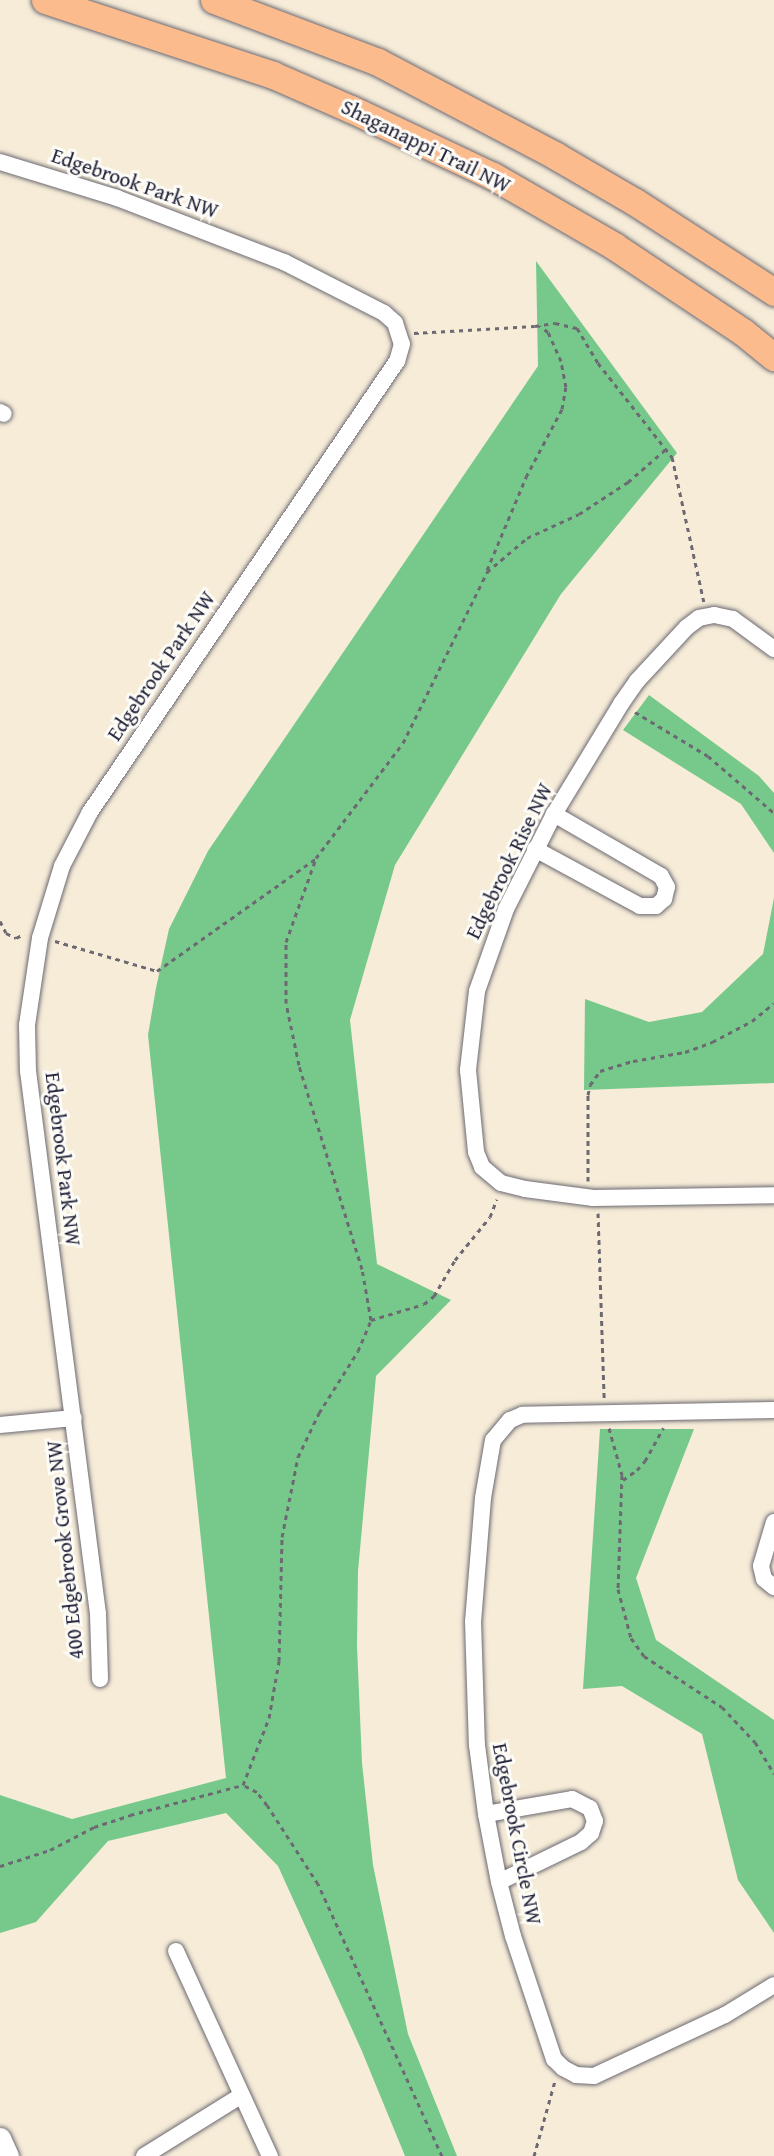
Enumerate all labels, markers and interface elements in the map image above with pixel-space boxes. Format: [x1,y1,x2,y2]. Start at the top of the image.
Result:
street label: Shaganappi Trail NW [337,94,515,198]
street label: Edgebrook Park NW [48,143,222,223]
street label: Edgebrook Park NW [102,586,220,746]
street label: Edgebrook Rise NW [460,779,558,943]
street label: Edgebrook Park NW [40,1071,86,1247]
street label: 400 Edgebrook Grove NW [41,1439,89,1661]
street label: Edgebrook Circle NW [487,1741,547,1927]

